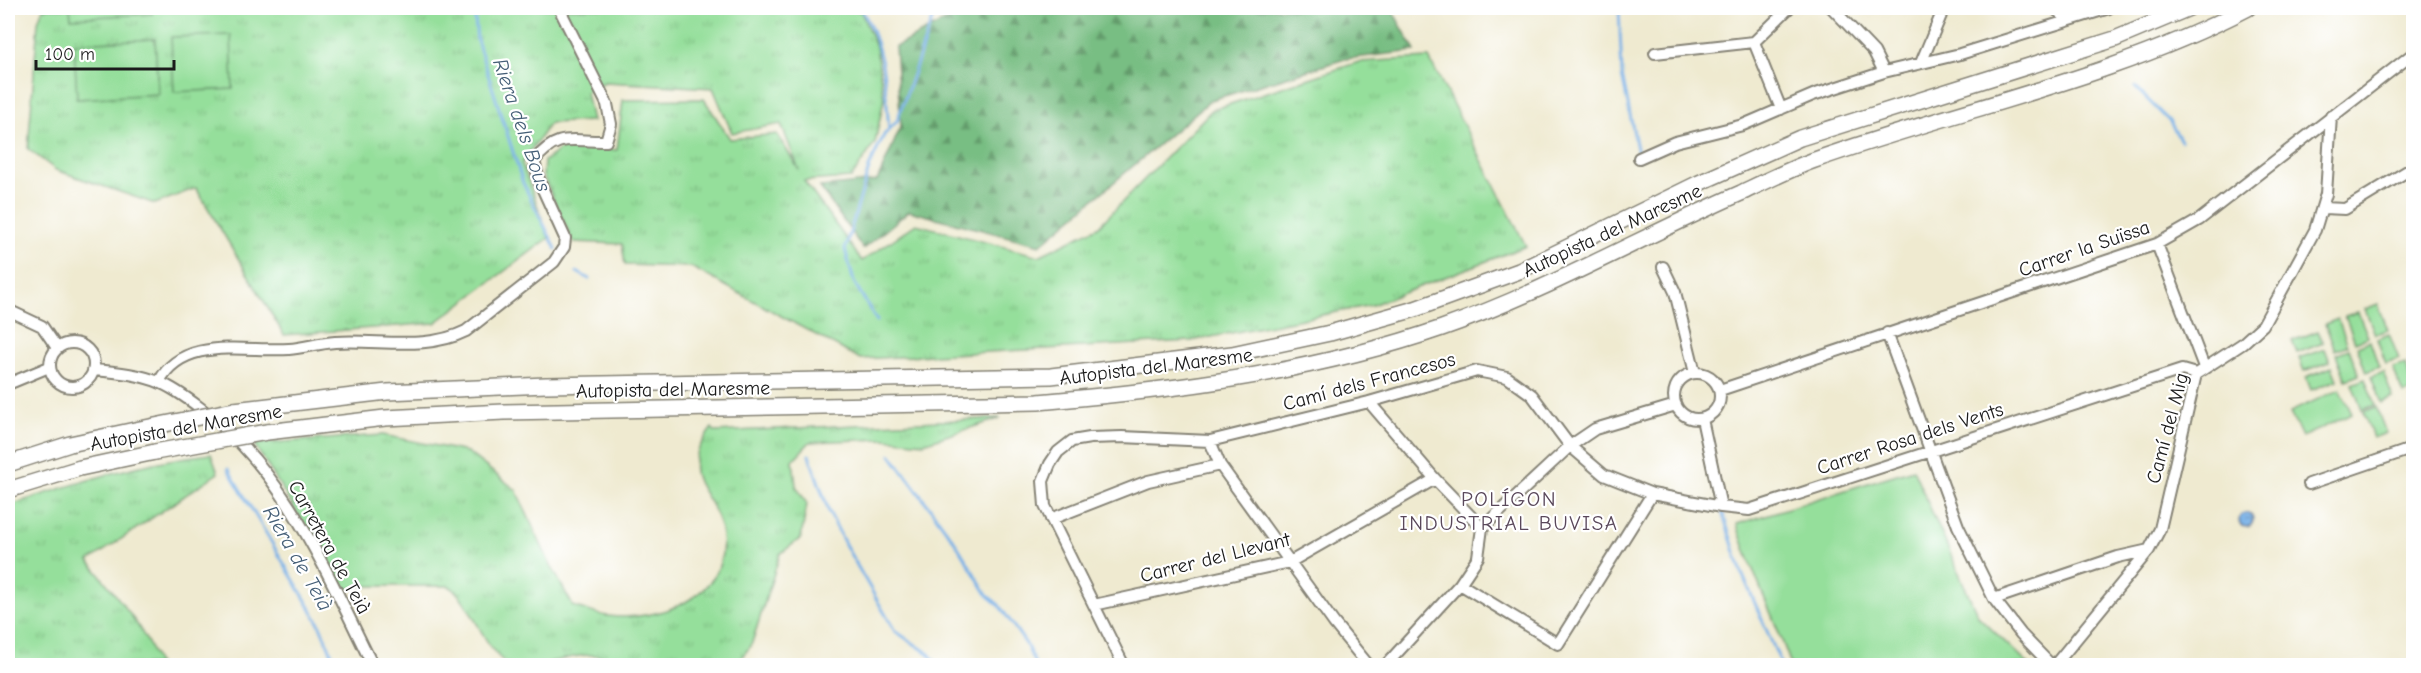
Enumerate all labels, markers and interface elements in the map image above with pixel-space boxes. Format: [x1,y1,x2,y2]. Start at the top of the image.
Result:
scale bar [36,33,174,71]
text: 100 m [45,44,95,65]
water label: Riera dels Bous [488,55,556,195]
street label: Autopista del Maresme [1519,179,1705,282]
street label: Carrer la Suïssa [2016,215,2153,282]
street label: Autopista del Maresme [1058,343,1254,390]
street label: Camí dels Francesos [1280,347,1458,416]
street label: Camí del Mig [2142,370,2193,486]
street label: Autopista del Maresme [576,376,770,403]
street label: Carrer Rosa dels Vents [1814,397,2006,480]
street label: Autopista del Maresme [88,399,284,456]
street label: Carretera de Teià [283,477,376,618]
district label: POLÍGON INDUSTRIAL BUVISA [1399,487,1619,535]
water label: Riera de Teià [258,501,338,615]
street label: Carrer del Llevant [1138,527,1294,587]

